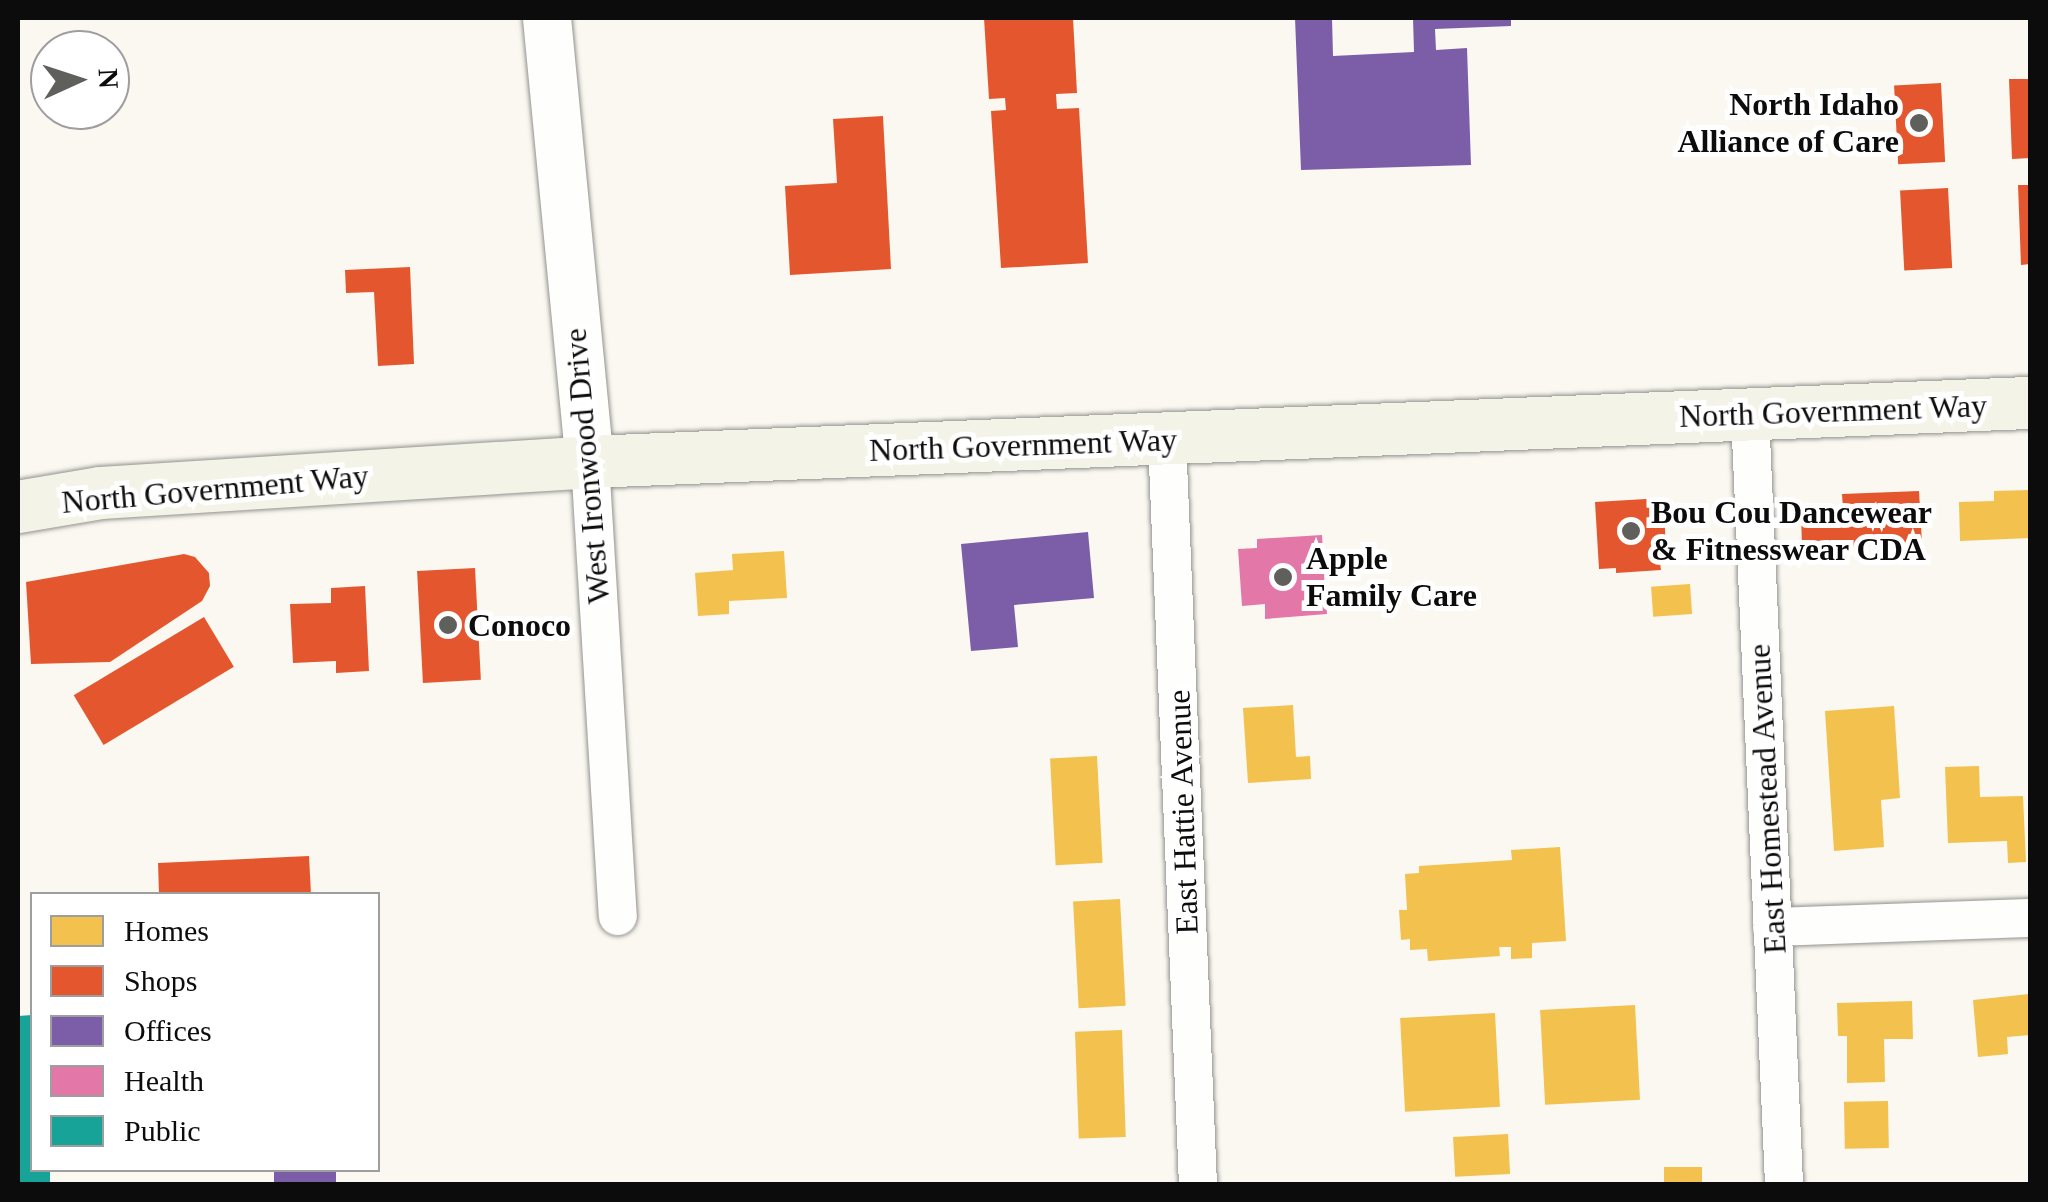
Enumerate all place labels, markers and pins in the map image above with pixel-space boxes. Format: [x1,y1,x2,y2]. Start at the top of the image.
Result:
place label: North Idaho Alliance of Care [1677,86,1899,161]
marker: North Idaho Alliance of Care [1908,112,1930,134]
place label: Bou Cou Dancewear & Fitnesswear CDA [1651,494,1932,569]
marker: Bou Cou Dancewear & Fitnesswear CDA [1620,520,1642,542]
place label: Apple Family Care [1306,540,1477,615]
marker: Apple Family Care [1270,564,1296,590]
place label: Conoco [468,606,571,644]
marker: Conoco [437,614,459,636]

